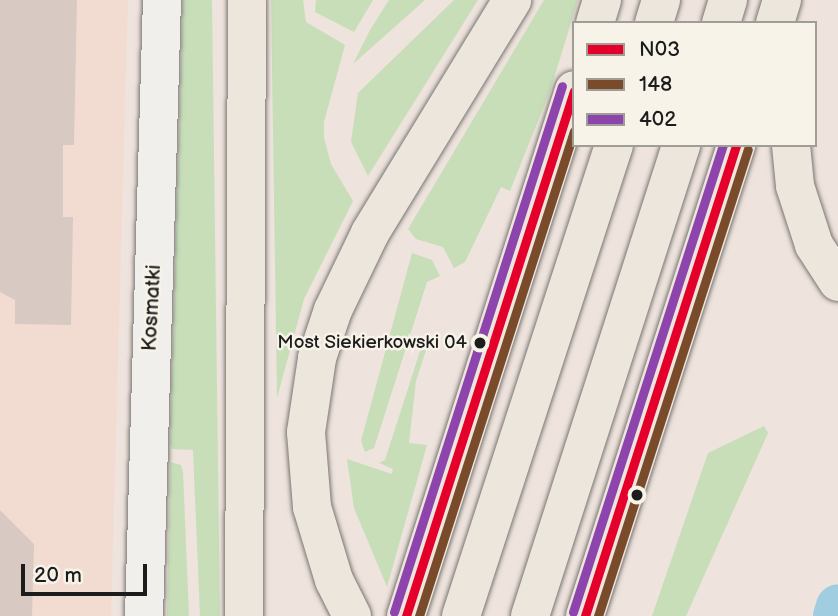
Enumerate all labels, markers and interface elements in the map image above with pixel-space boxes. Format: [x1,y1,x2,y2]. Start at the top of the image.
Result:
legend [572,21,817,147]
text: N03 [639,37,680,62]
text: 148 [639,72,672,97]
text: 402 [639,107,677,132]
street label: Kosmatki [137,264,167,352]
place label: Most Siekierkowski 04 [277,332,467,354]
marker: Most Siekierkowski 04 [473,336,487,350]
unlabelled marker [630,488,644,502]
scale bar [24,550,150,594]
text: 20 m [34,563,82,588]

